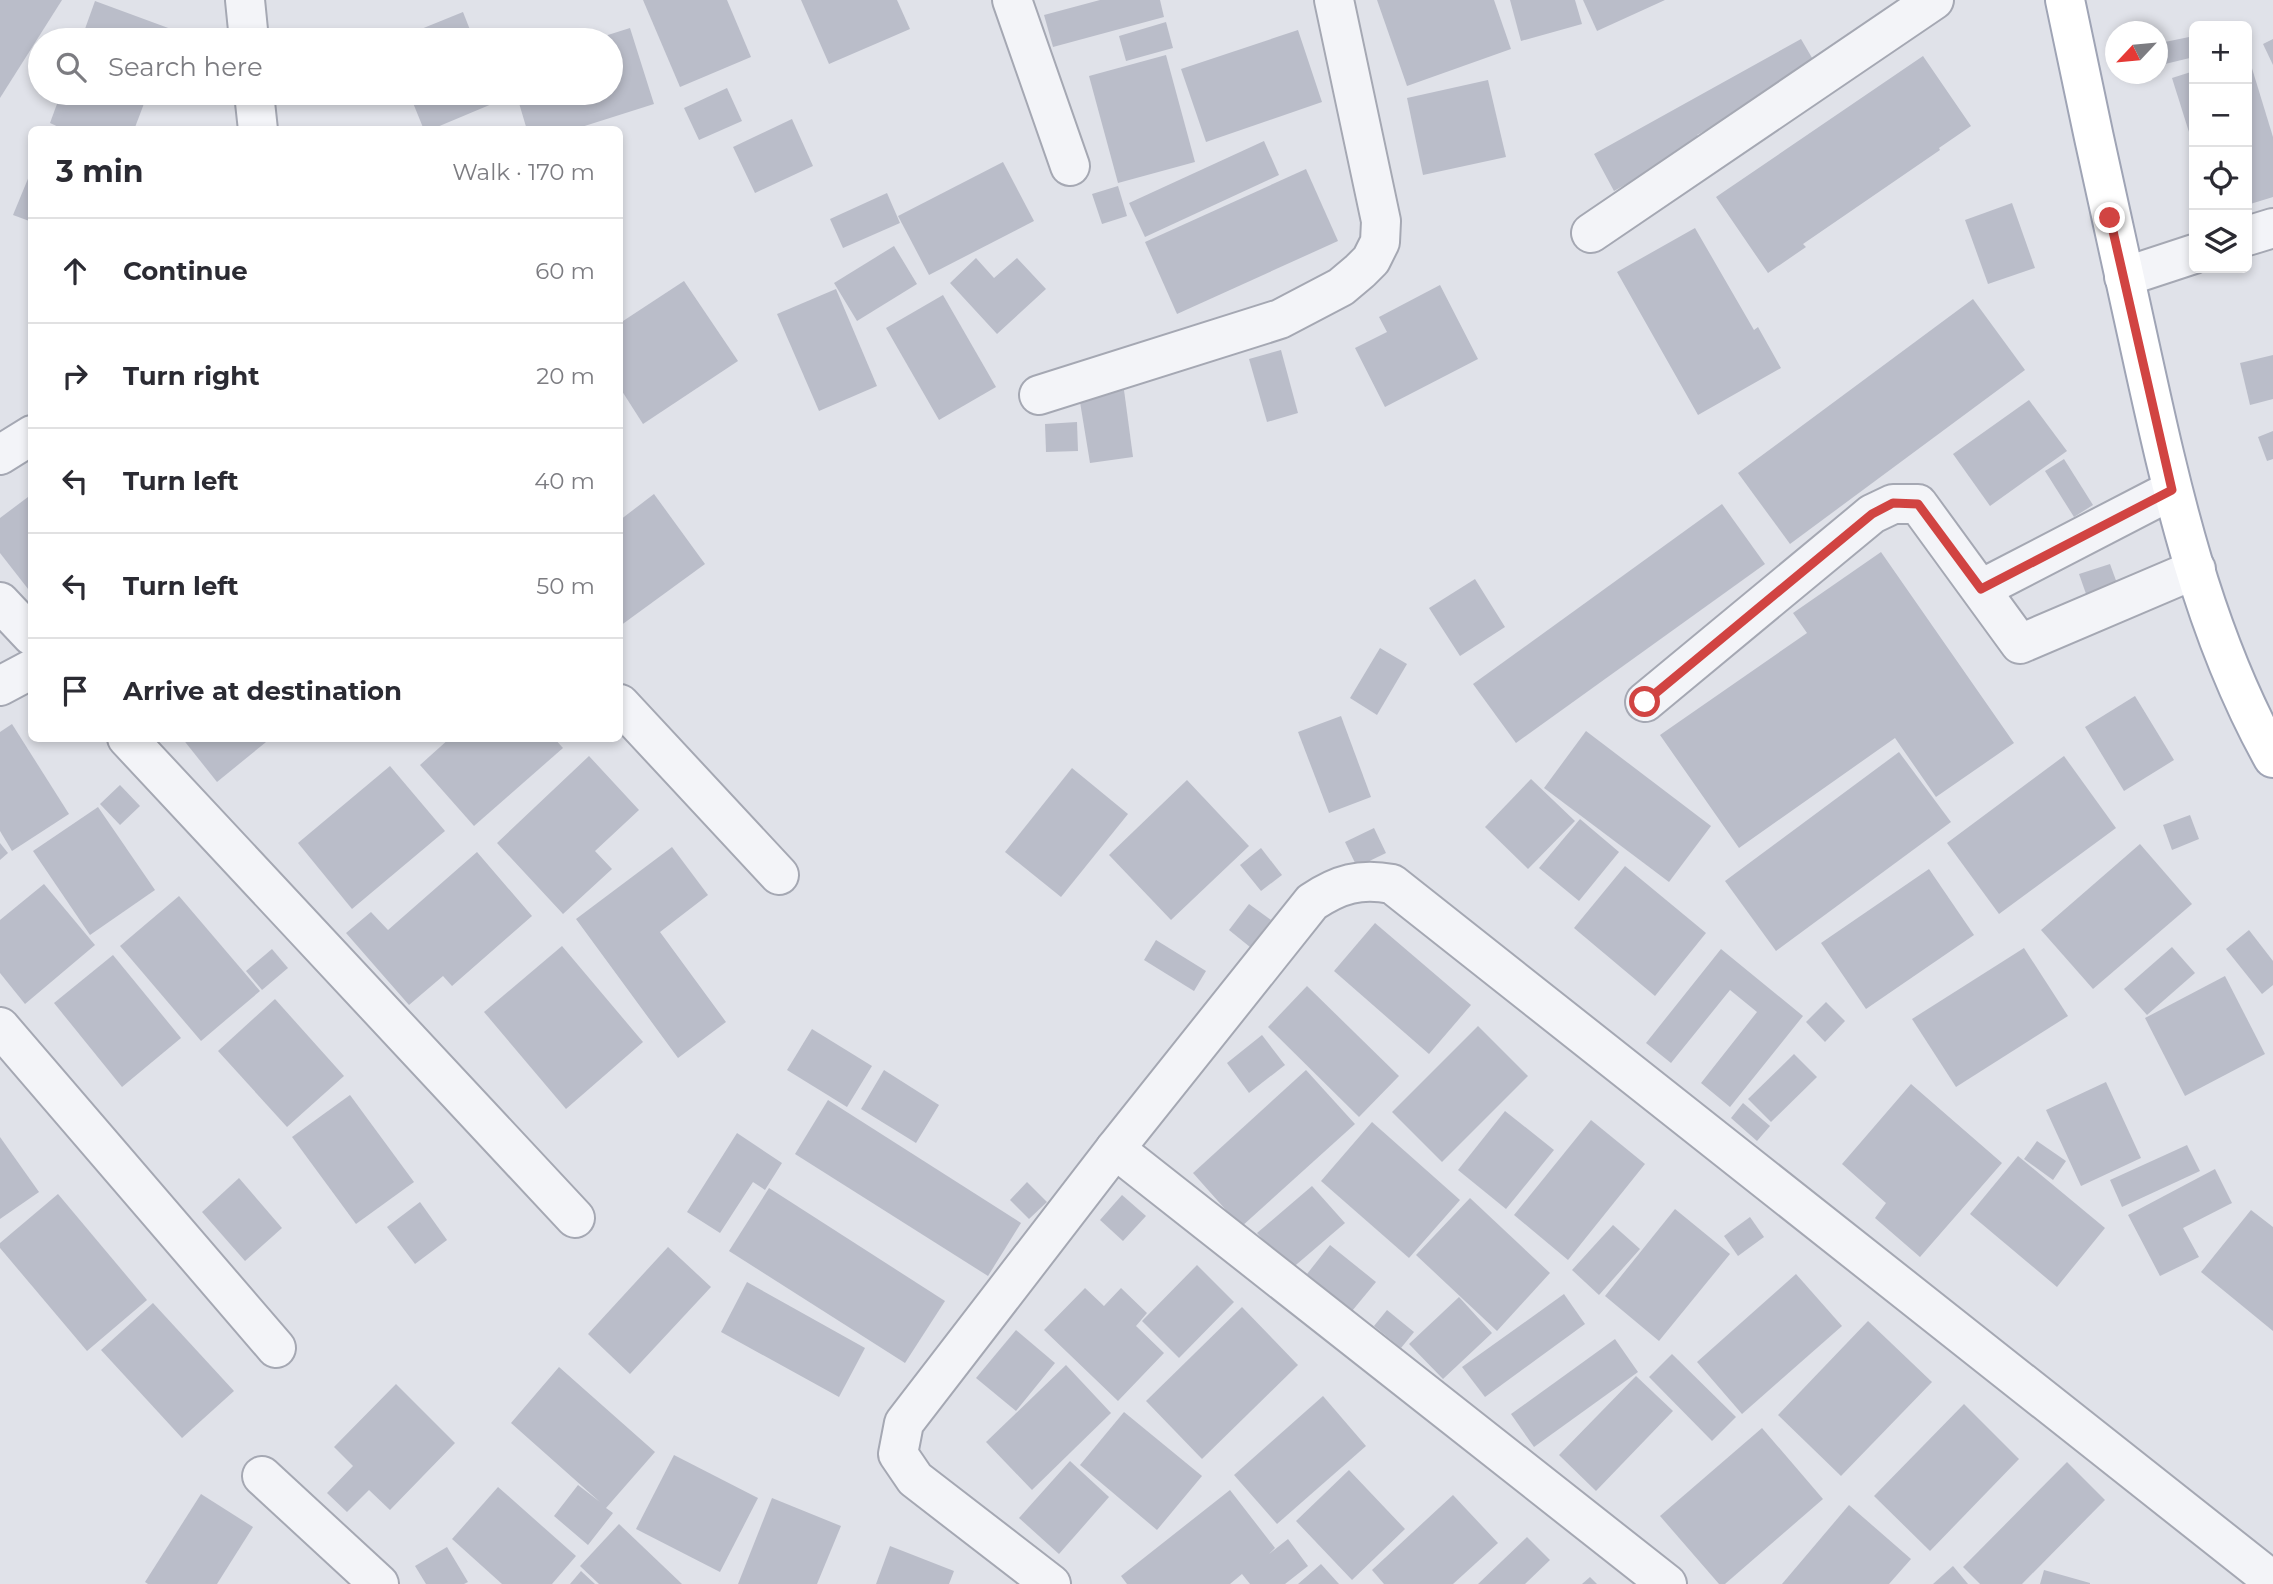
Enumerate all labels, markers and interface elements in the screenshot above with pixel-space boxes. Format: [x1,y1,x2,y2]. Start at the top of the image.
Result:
north arrow [2105,21,2168,84]
map controls [2189,21,2252,273]
button: + [2189,21,2252,84]
search box [28,28,623,105]
icon: search [52,48,90,86]
text: Search here [108,51,263,83]
button: − [2189,84,2252,147]
button: locate [2189,147,2252,210]
text: 3 min [56,153,143,190]
text: Walk · 170 m [452,158,595,186]
route end [2094,202,2125,233]
button: layers [2189,210,2252,273]
icon: ahead [56,252,94,290]
text: Continue [123,255,248,287]
text: 60 m [535,257,595,285]
icon: right [56,357,94,395]
text: Turn right [123,360,259,392]
text: 20 m [536,362,595,390]
icon: left [56,462,94,500]
text: Turn left [123,465,239,497]
text: 40 m [534,467,595,495]
icon: left [56,567,94,605]
text: Turn left [123,570,239,602]
text: 50 m [536,572,595,600]
icon: arrive [56,672,94,710]
text: Arrive at destination [123,675,402,707]
route start [1629,686,1660,717]

